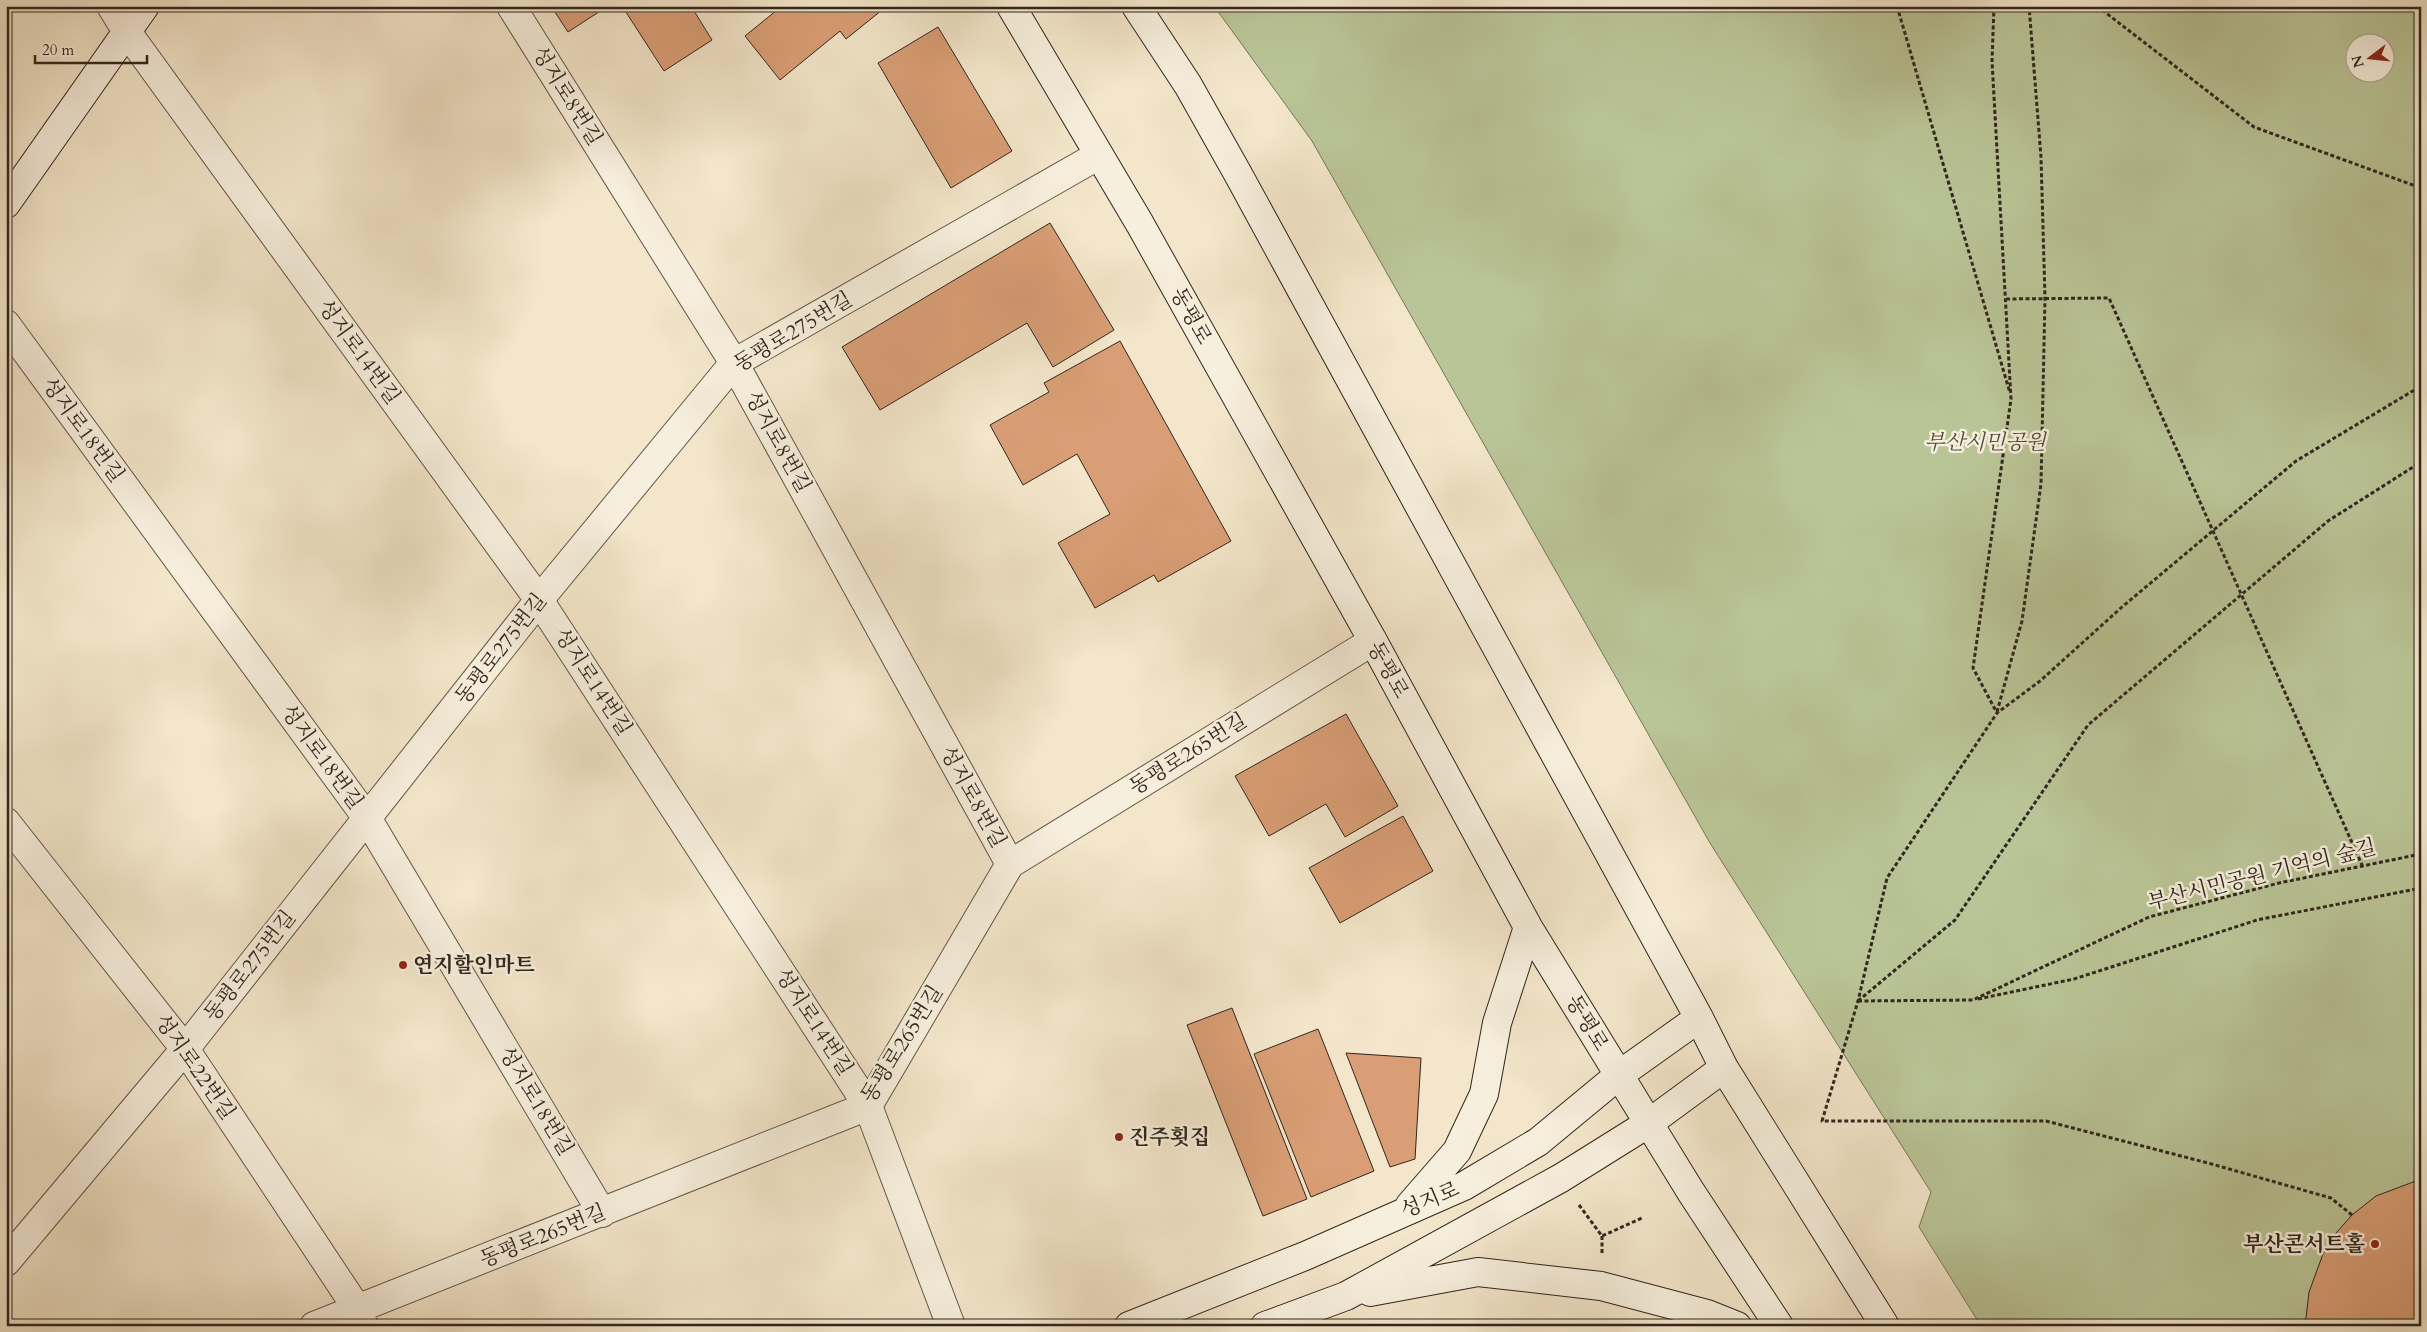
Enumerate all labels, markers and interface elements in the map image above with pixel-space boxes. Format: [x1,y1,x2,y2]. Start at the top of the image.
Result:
scale bar [35,32,148,64]
north arrow [2344,32,2394,82]
text: 20 m [42,40,74,60]
street label: 성지로8번길 [525,41,609,151]
text: N [2347,53,2369,70]
street label: 동평로 [1164,282,1218,350]
street label: 동평로275번길 [728,285,858,379]
street label: 성지로14번길 [311,294,407,410]
street label: 성지로18번길 [35,372,131,488]
street label: 성지로8번길 [738,386,818,498]
park label: 부산시민공원 [1924,428,2048,457]
street label: 동평로275번길 [448,587,554,711]
street label: 성지로14번길 [547,623,639,741]
street label: 동평로 [1361,636,1415,704]
street label: 성지로18번길 [274,699,370,815]
street label: 동평로265번길 [1124,706,1252,802]
street label: 성지로8번길 [933,741,1013,853]
street label: 부산시민공원 기억의 숲길 [2145,833,2379,917]
street label: 동평로275번길 [197,904,303,1028]
place label: 연지할인마트 [413,951,535,980]
marker: 연지할인마트 [397,959,409,971]
street label: 성지로14번길 [768,963,860,1081]
street label: 동평로265번길 [854,980,950,1108]
street label: 동평로 [1559,989,1615,1057]
street label: 성지로22번길 [148,1008,242,1126]
street label: 성지로18번길 [492,1041,580,1161]
place label: 진주횟집 [1129,1123,1210,1152]
marker: 진주횟집 [1113,1131,1125,1143]
street label: 성지로 [1396,1175,1464,1225]
street label: 동평로265번길 [476,1198,610,1274]
place label: 부산콘서트홀 [2243,1230,2365,1259]
marker: 부산콘서트홀 [2369,1238,2381,1250]

